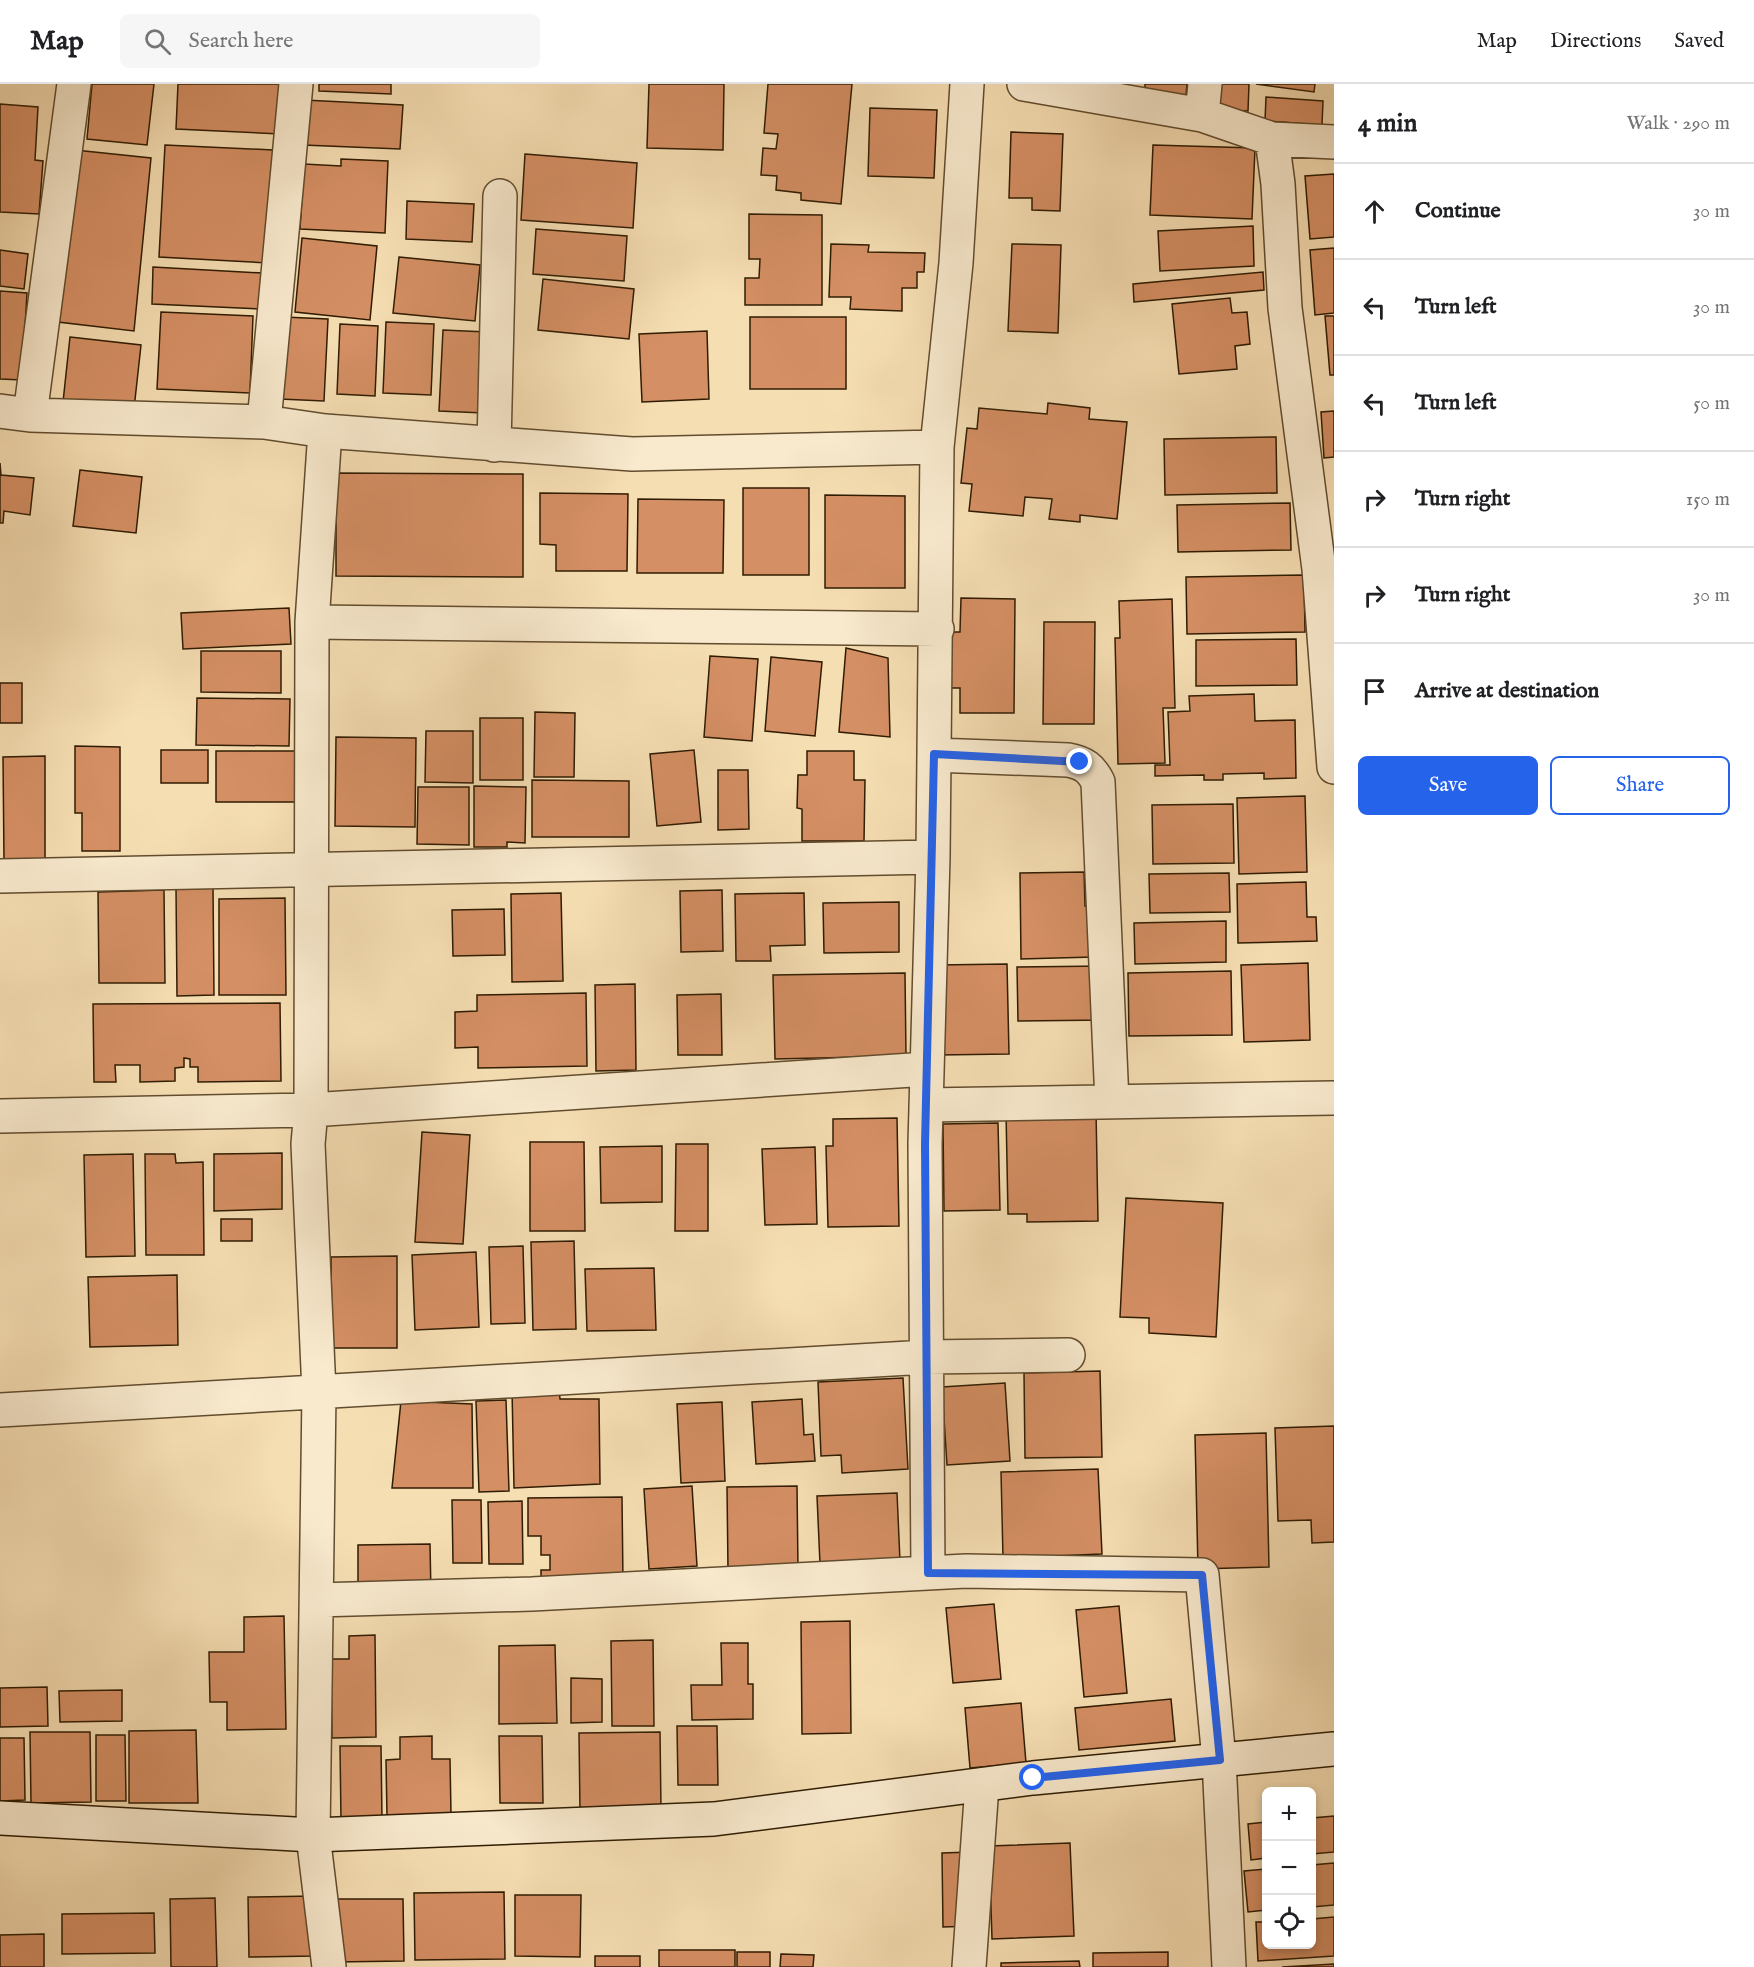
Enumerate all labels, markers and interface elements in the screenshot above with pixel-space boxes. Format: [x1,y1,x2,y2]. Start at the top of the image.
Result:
search box [120,14,540,68]
text: Map [30,24,84,59]
icon: search [141,25,174,58]
text: Search here [189,27,293,55]
text: Map [1477,28,1517,55]
text: Directions [1550,28,1641,55]
text: Saved [1674,28,1724,55]
text: 4 min [1358,107,1417,140]
text: Walk · 290 m [1626,111,1730,136]
icon: ahead [1358,195,1391,228]
text: Continue [1415,197,1501,225]
text: 30 m [1693,199,1730,224]
icon: left [1358,291,1391,324]
text: Turn left [1415,293,1497,321]
text: 30 m [1693,295,1730,320]
icon: left [1358,387,1391,420]
text: Turn left [1415,389,1497,417]
text: 50 m [1693,391,1730,416]
icon: right [1358,483,1391,516]
text: Turn right [1415,485,1510,513]
text: 150 m [1686,487,1730,512]
icon: right [1358,579,1391,612]
text: Turn right [1415,581,1510,609]
text: 30 m [1693,583,1730,608]
icon: arrive [1358,675,1391,708]
text: Arrive at destination [1415,677,1599,705]
route end [1066,748,1092,774]
button: Save [1358,756,1538,815]
button: Share [1550,756,1730,815]
route start [1019,1764,1045,1790]
map controls [1262,1787,1316,1949]
button: + [1262,1787,1316,1841]
button: − [1262,1841,1316,1895]
button: locate [1262,1895,1316,1949]

